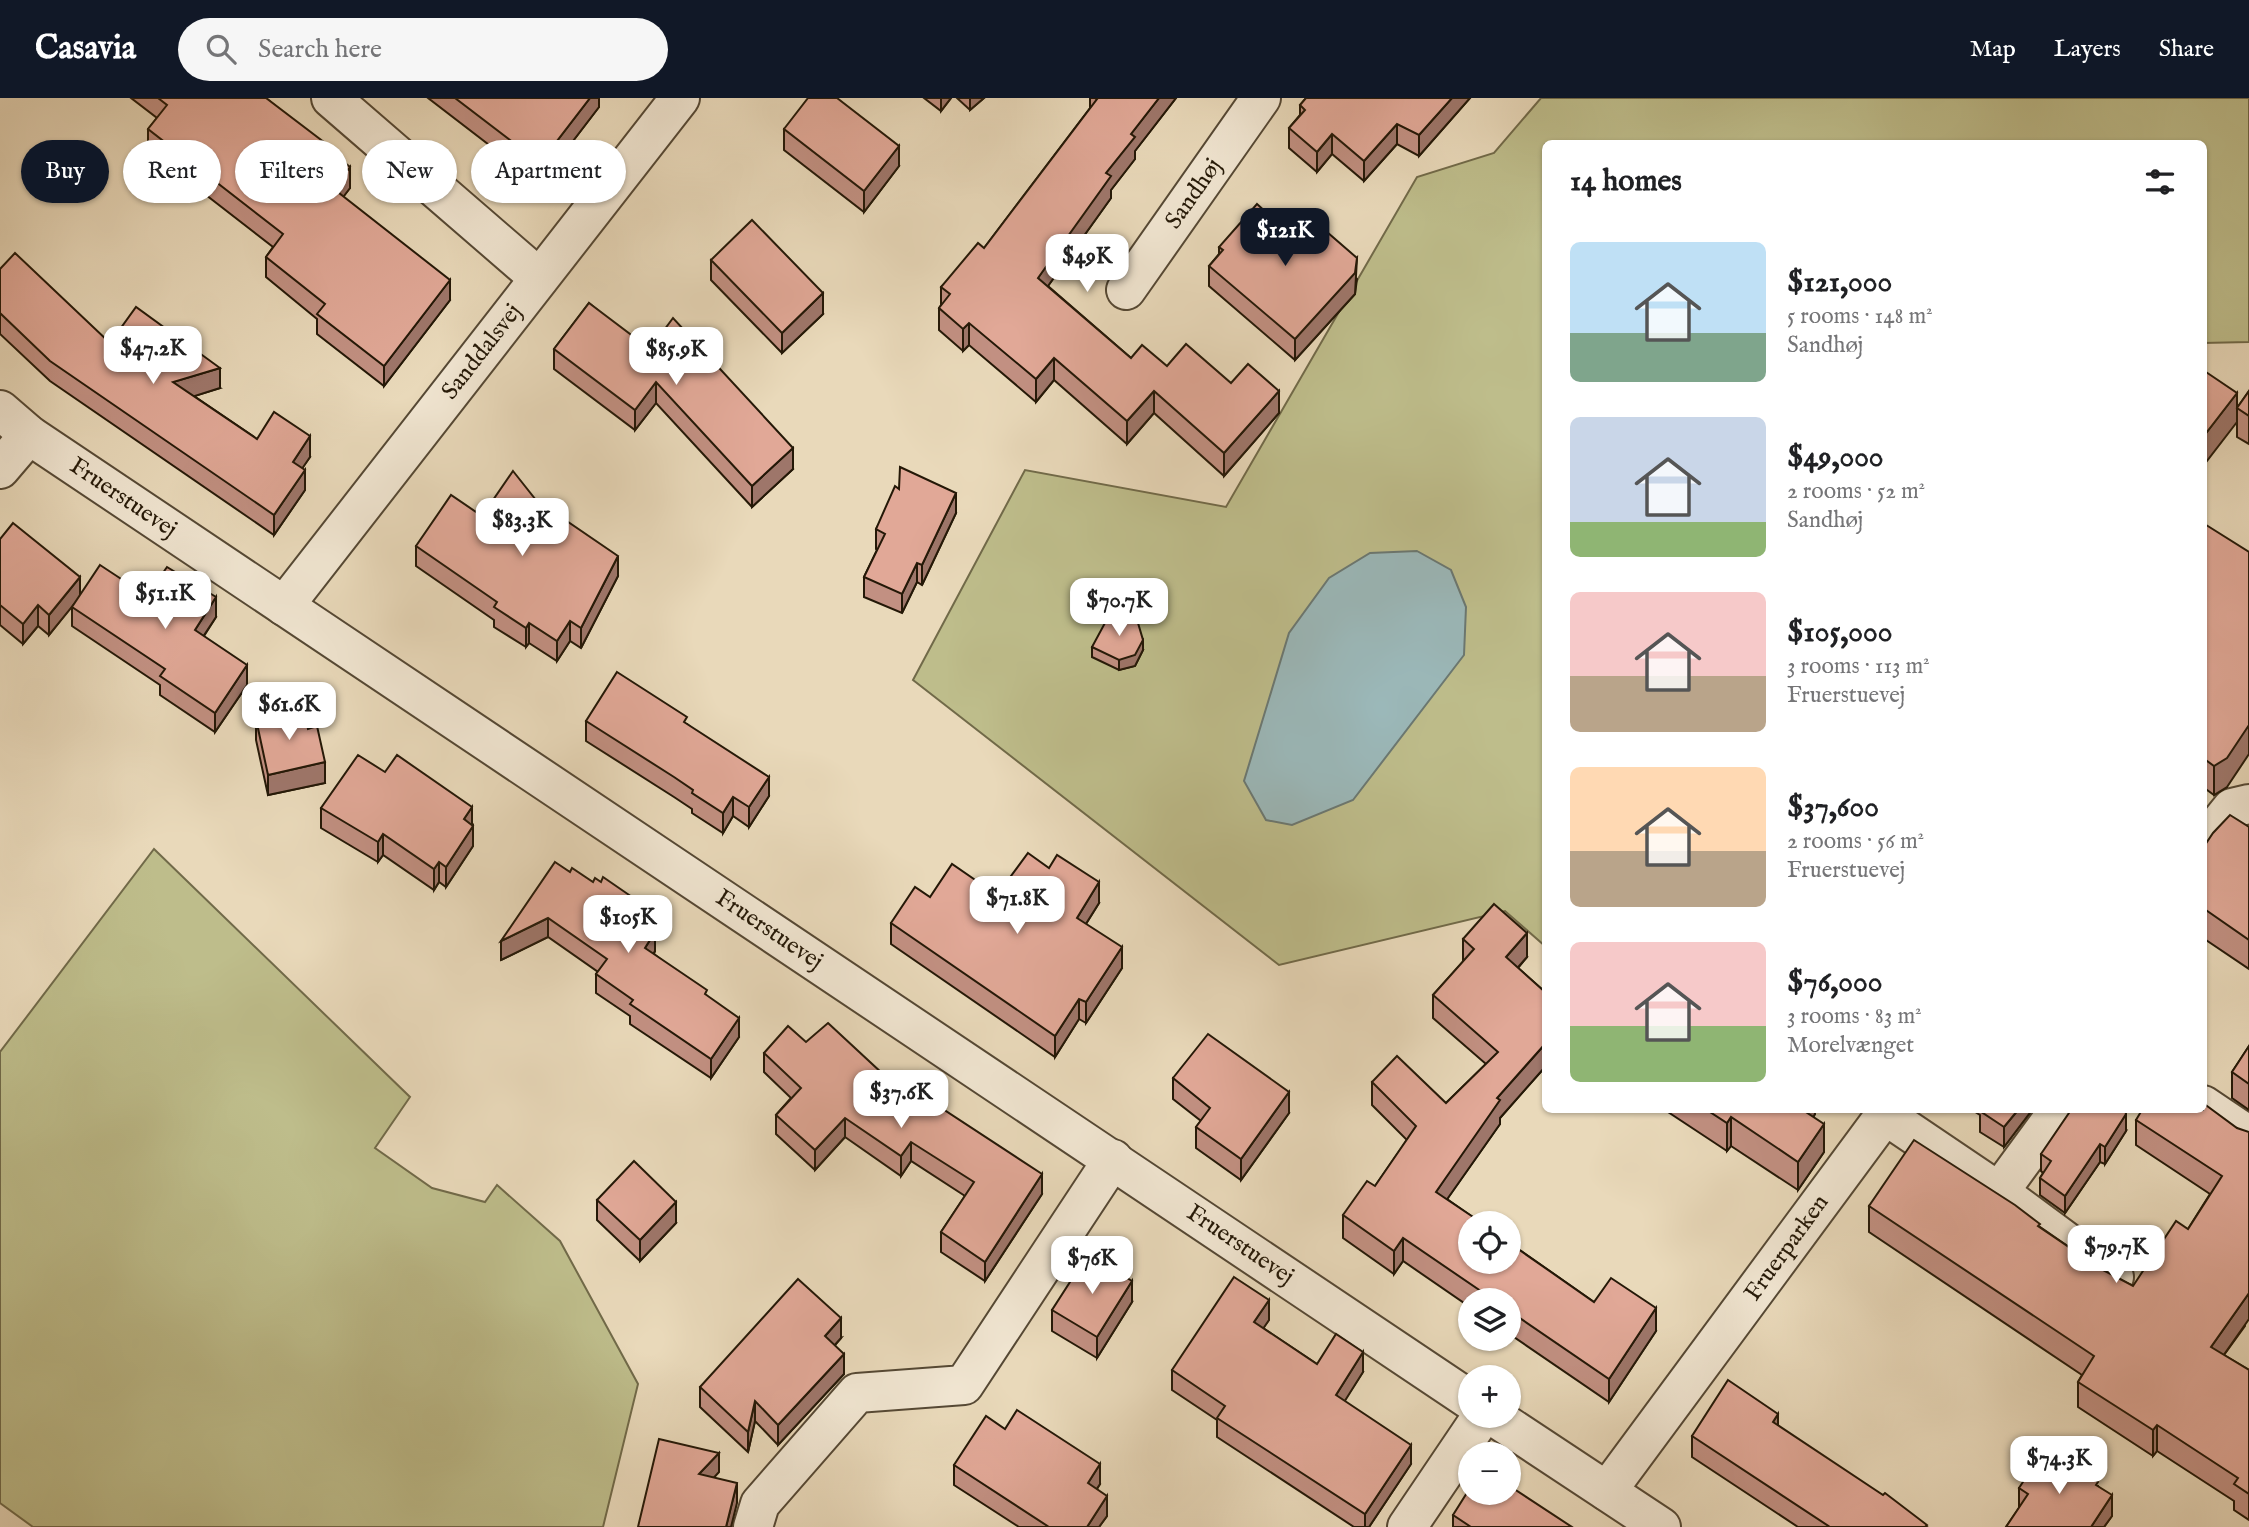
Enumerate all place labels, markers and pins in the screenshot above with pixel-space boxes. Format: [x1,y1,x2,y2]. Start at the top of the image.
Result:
pin: $121K [1236,208,1334,268]
pin: $49K [1046,234,1128,294]
pin: $47.2K [96,327,210,386]
pin: $85.9K [619,328,733,387]
pin: $83.3K [465,498,579,558]
pin: $51.1K [108,572,222,631]
pin: $70.7K [1062,578,1176,638]
pin: $61.6K [232,682,346,742]
pin: $71.8K [960,876,1074,936]
pin: $105K [579,896,677,955]
pin: $37.6K [844,1070,958,1130]
pin: $79.7K [2059,1226,2173,1285]
pin: $76K [1051,1236,1133,1296]
pin: $74.3K [2002,1436,2116,1496]

